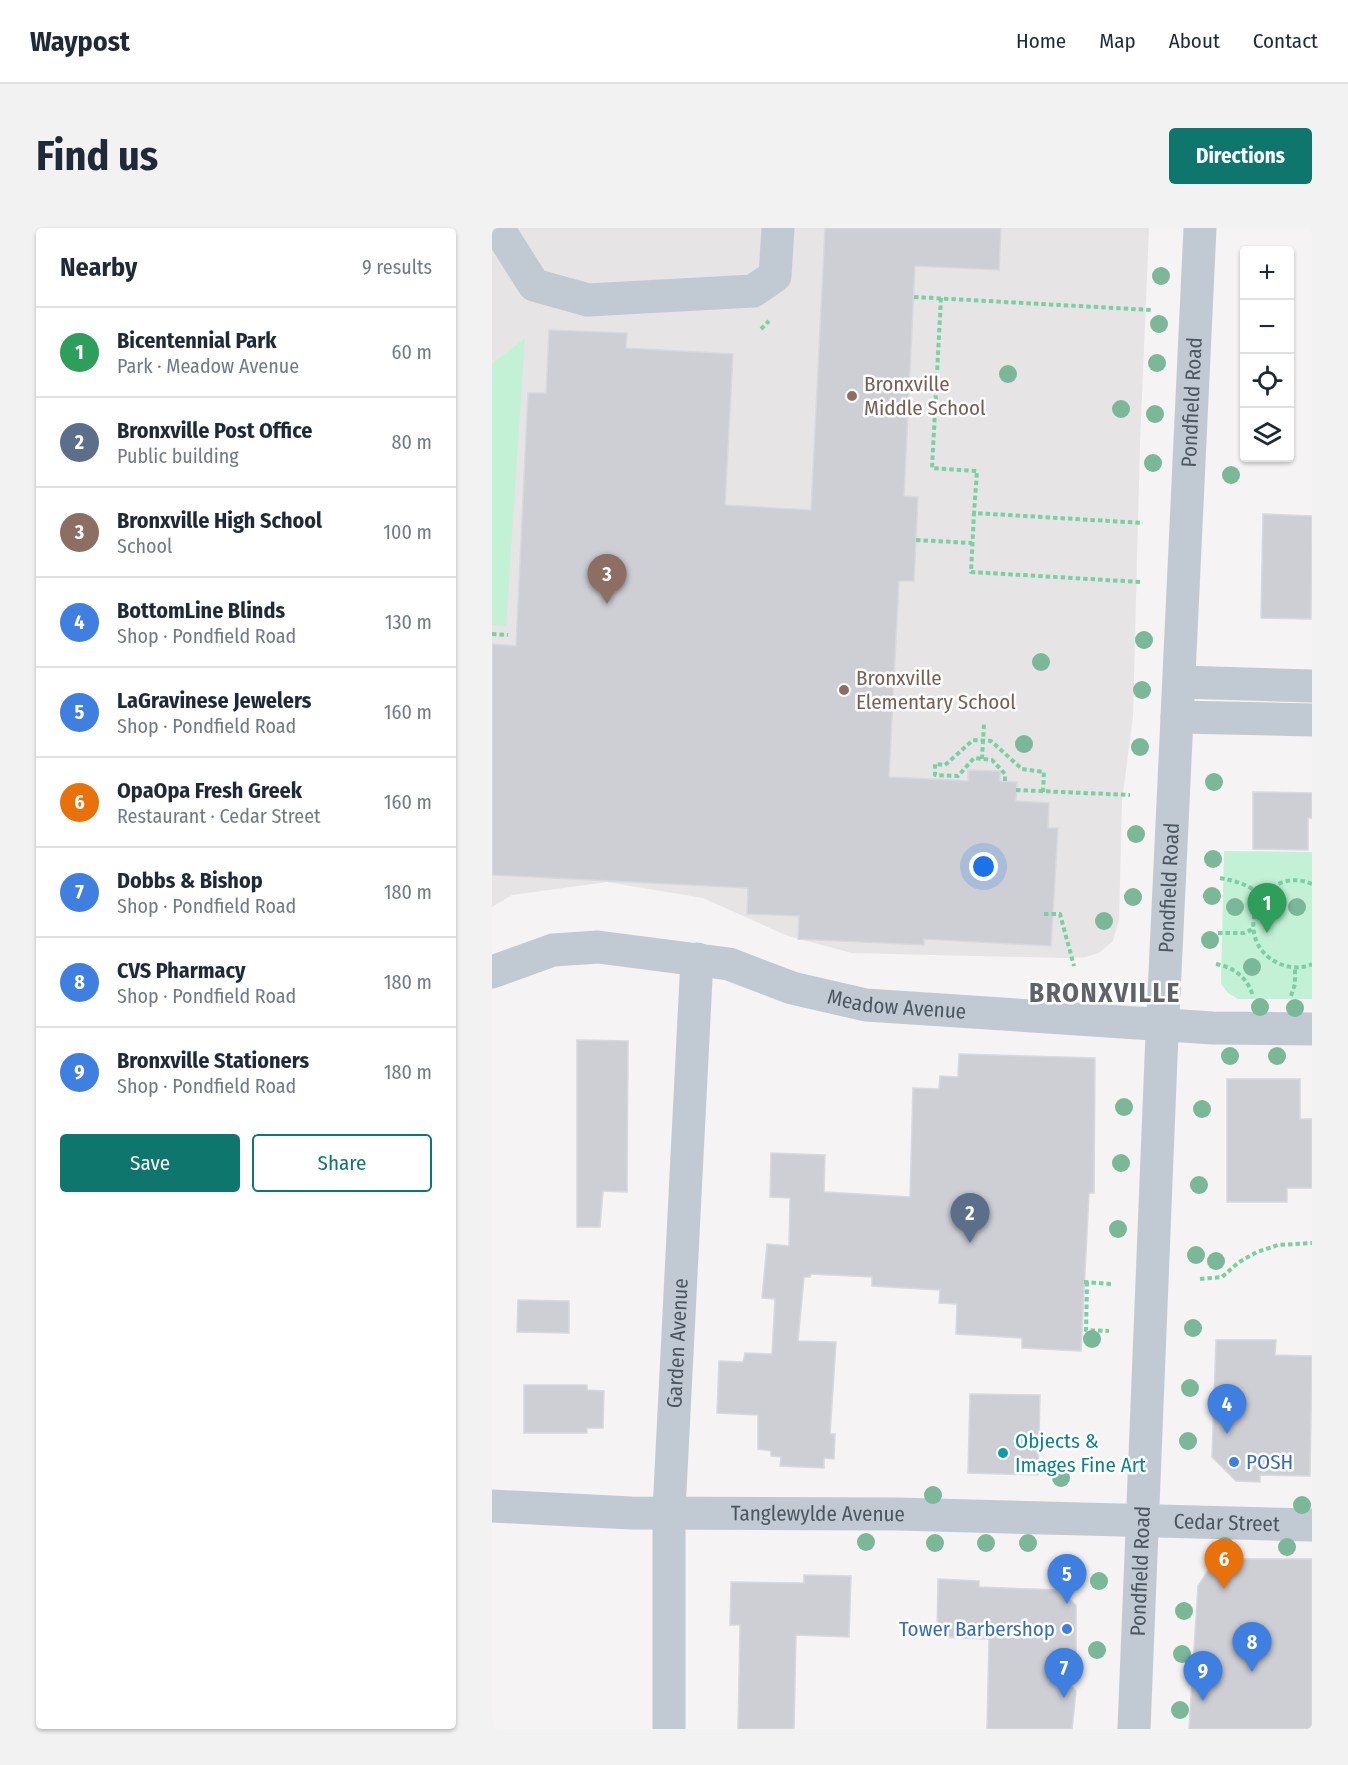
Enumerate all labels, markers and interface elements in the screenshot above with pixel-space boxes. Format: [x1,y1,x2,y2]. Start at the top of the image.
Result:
text: Waypost [30,25,130,58]
text: Home [1016,28,1066,54]
text: Map [1099,28,1136,54]
text: About [1169,28,1220,54]
text: Contact [1253,28,1318,54]
button: Directions [1169,128,1312,184]
text: Find us [36,131,158,181]
map controls [1240,246,1294,462]
button: + [1240,246,1294,300]
text: Nearby [60,252,137,283]
text: 9 results [362,255,432,279]
button: − [1240,300,1294,354]
text: Bicentennial Park [117,327,277,354]
street label: Pondfield Road [1176,337,1208,468]
text: 1 [75,340,84,364]
text: 60 m [392,340,432,364]
text: Park · Meadow Avenue [117,354,299,378]
button: locate [1240,354,1294,408]
place label: Bronxville Middle School [864,371,986,421]
marker: Bronxville Middle School [845,389,859,403]
button: layers [1240,408,1294,462]
text: Bronxville Post Office [117,417,312,444]
text: 2 [75,430,84,454]
text: 80 m [392,430,432,454]
text: Public building [117,444,239,468]
text: Bronxville High School [117,507,322,534]
text: 3 [75,520,84,544]
text: 100 m [383,520,432,544]
text: School [117,534,172,558]
pin: 3 [588,554,626,604]
text: BottomLine Blinds [117,597,285,624]
text: 4 [74,610,85,634]
text: 130 m [385,610,432,634]
text: Shop · Pondfield Road [117,624,296,648]
place label: Bronxville Elementary School [856,665,1016,715]
marker: Bronxville Elementary School [837,683,851,697]
text: LaGravinese Jewelers [117,687,311,714]
text: 5 [75,700,84,724]
text: 160 m [384,700,432,724]
text: Shop · Pondfield Road [117,714,296,738]
text: OpaOpa Fresh Greek [117,777,302,804]
text: 6 [74,790,85,814]
text: 160 m [384,790,432,814]
text: Restaurant · Cedar Street [117,804,321,828]
street label: Pondfield Road [1153,822,1185,953]
your location [969,852,998,881]
text: Dobbs & Bishop [117,867,263,894]
text: 7 [75,880,84,904]
text: 180 m [384,880,432,904]
pin: 1 [1248,884,1286,933]
text: Shop · Pondfield Road [117,894,296,918]
text: CVS Pharmacy [117,957,246,984]
text: 8 [74,970,85,994]
text: 180 m [384,970,432,994]
district label: BRONXVILLE [1029,977,1181,1009]
text: Shop · Pondfield Road [117,984,296,1008]
street label: Meadow Avenue [825,984,967,1025]
text: Bronxville Stationers [117,1047,309,1074]
text: 9 [74,1060,85,1084]
text: 180 m [384,1060,432,1084]
text: Shop · Pondfield Road [117,1074,296,1098]
button: Save [60,1134,240,1192]
button: Share [252,1134,432,1192]
pin: 2 [950,1194,990,1243]
street label: Garden Avenue [661,1278,694,1409]
pin: 4 [1208,1384,1246,1434]
place label: Objects & Images Fine Art [1015,1428,1146,1478]
marker: Objects & Images Fine Art [996,1446,1010,1460]
place label: POSH [1246,1449,1293,1475]
marker: POSH [1227,1455,1241,1469]
street label: Tanglewylde Avenue [731,1500,905,1527]
street label: Pondfield Road [1125,1505,1156,1637]
street label: Cedar Street [1173,1508,1280,1537]
pin: 6 [1204,1540,1244,1589]
pin: 5 [1048,1554,1086,1604]
place label: Tower Barbershop [899,1616,1055,1642]
marker: Tower Barbershop [1060,1622,1074,1636]
pin: 8 [1232,1622,1272,1672]
pin: 7 [1044,1648,1084,1698]
pin: 9 [1184,1652,1222,1701]

